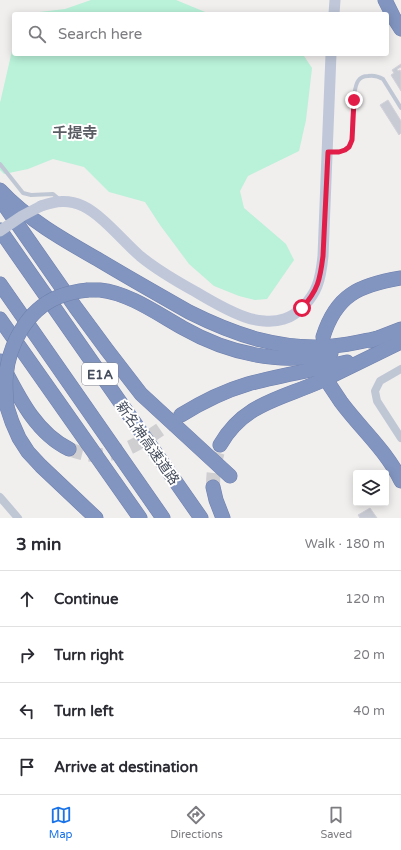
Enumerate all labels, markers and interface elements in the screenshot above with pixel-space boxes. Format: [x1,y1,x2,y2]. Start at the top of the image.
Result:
search box [12,12,389,56]
icon: search [26,23,48,45]
text: Search here [58,25,142,43]
route end [345,91,363,109]
district label: 千提寺 [52,124,98,142]
route start [293,299,311,317]
road number: E1A [82,363,118,385]
street label: 新名神高速道路 [113,398,183,488]
map controls [353,470,389,506]
button: layers [353,470,389,506]
text: 3 min [16,534,61,555]
text: Walk · 180 m [305,536,385,552]
icon: ahead [16,588,38,610]
text: Continue [54,590,118,608]
text: 120 m [345,591,385,607]
icon: right [16,644,38,666]
text: Turn right [54,646,124,664]
text: 20 m [353,647,385,663]
icon: left [16,700,38,722]
text: Turn left [54,702,114,720]
text: 40 m [353,703,385,719]
icon: arrive [16,756,38,778]
text: Arrive at destination [54,758,198,776]
tab: Map [49,804,73,841]
tab: Directions [170,804,223,841]
tab: Saved [320,804,352,841]

